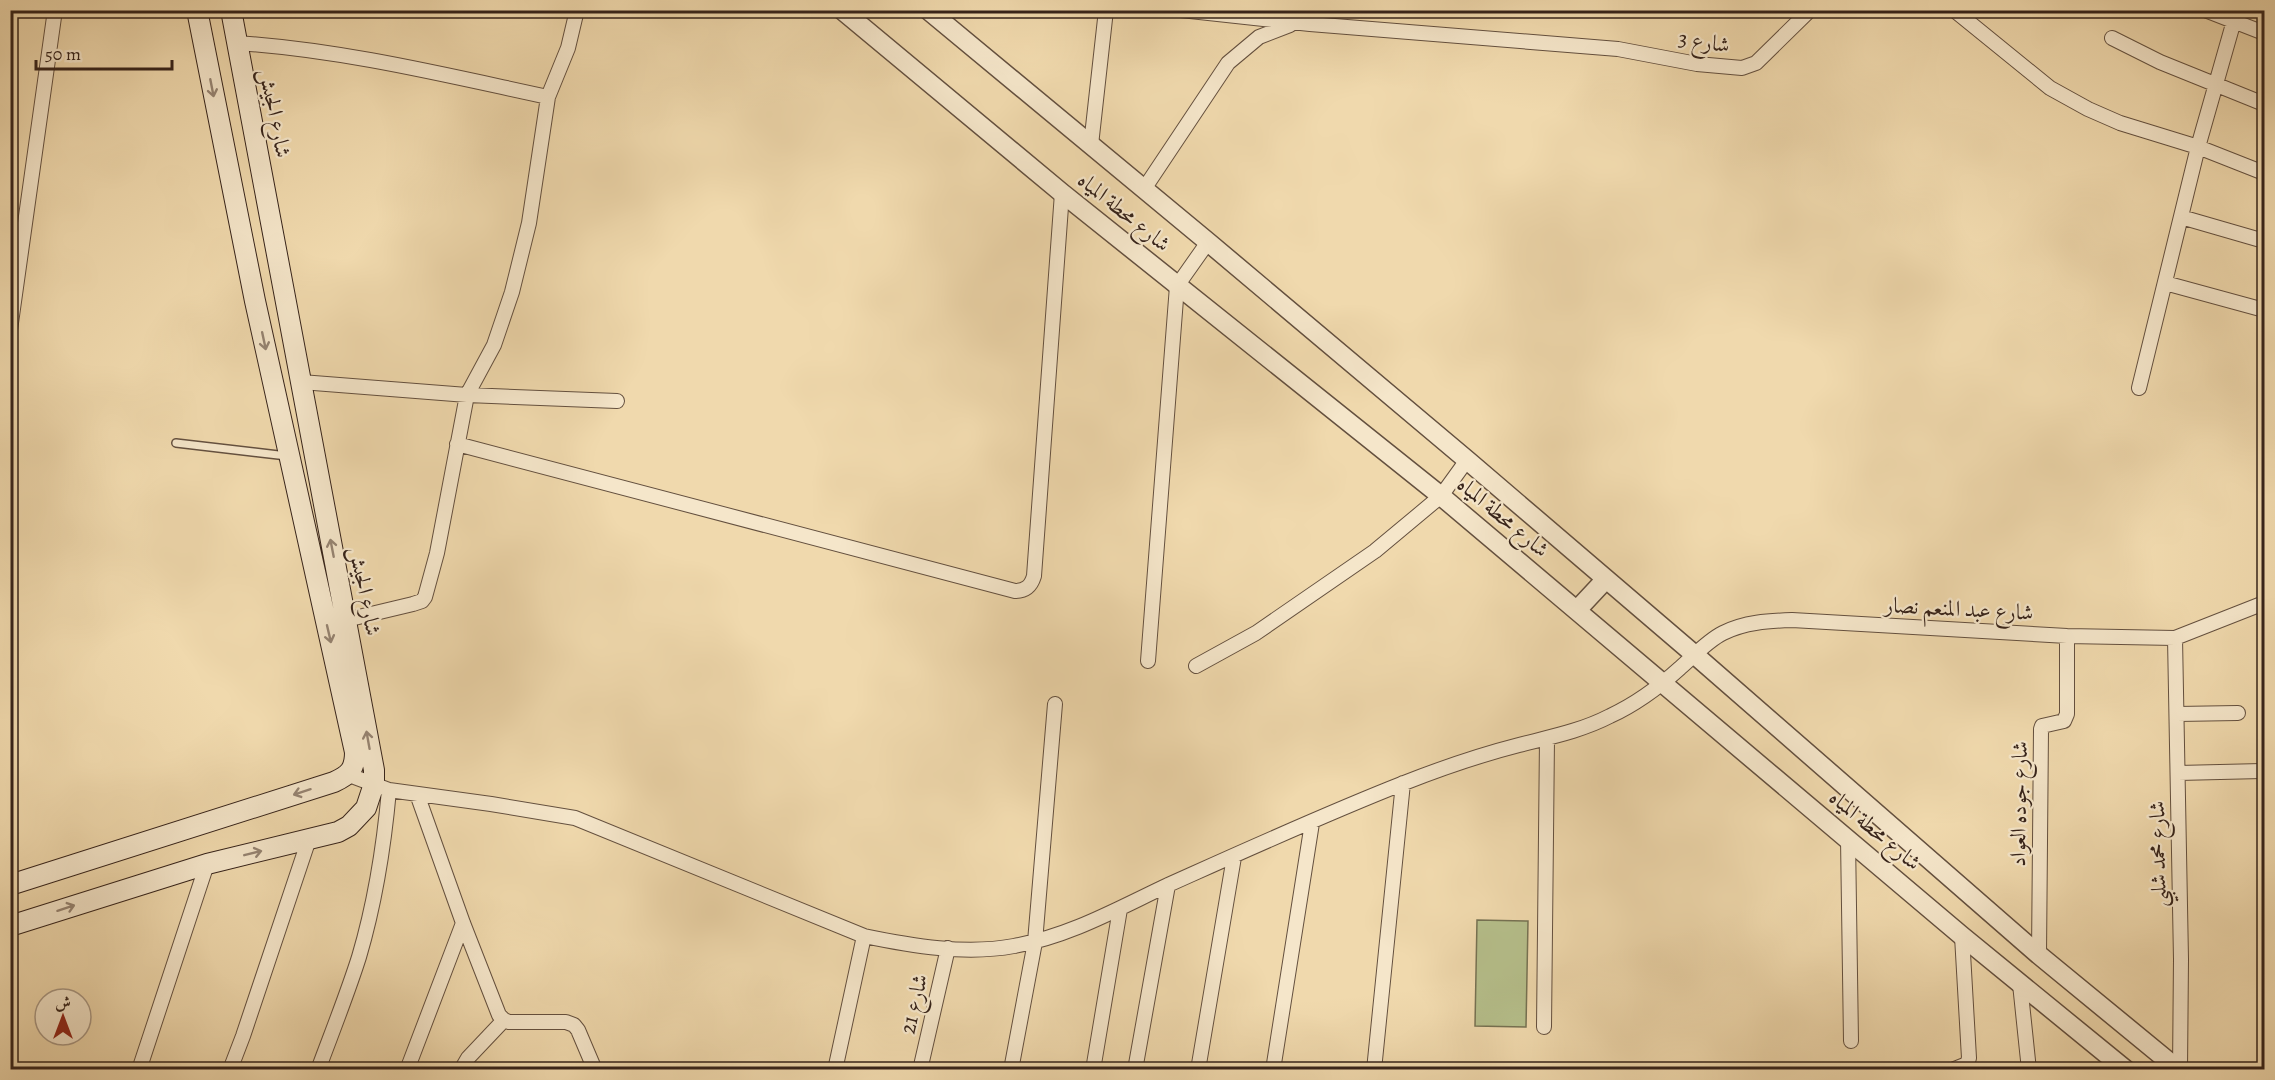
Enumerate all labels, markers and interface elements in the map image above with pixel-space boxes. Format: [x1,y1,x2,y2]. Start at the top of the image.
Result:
street label: شارع 3 [1676,24,1732,63]
scale bar [36,33,172,71]
text: 50 m [45,42,81,66]
street label: شارع الجيش [249,66,298,161]
one-way arrow [207,79,219,98]
street label: شارع محطة المياه [1069,165,1177,261]
one-way arrow [259,331,270,350]
street label: شارع محطة المياه [1449,470,1555,567]
one-way arrow [326,538,337,558]
street label: شارع الجيش [339,544,388,639]
street label: شارع عبد المنعم نصار [1882,590,2034,633]
one-way arrow [324,624,335,643]
one-way arrow [362,730,373,750]
street label: شارع جوده العواد [2003,741,2038,867]
street label: شارع محطة المياه [1821,783,1927,880]
one-way arrow [293,787,312,798]
street label: شارع محمد شلبي [2142,801,2179,907]
one-way arrow [243,846,262,858]
one-way arrow [56,902,75,913]
street label: شارع 21 [893,971,938,1038]
north arrow [33,987,93,1047]
text: ش [55,992,71,1014]

